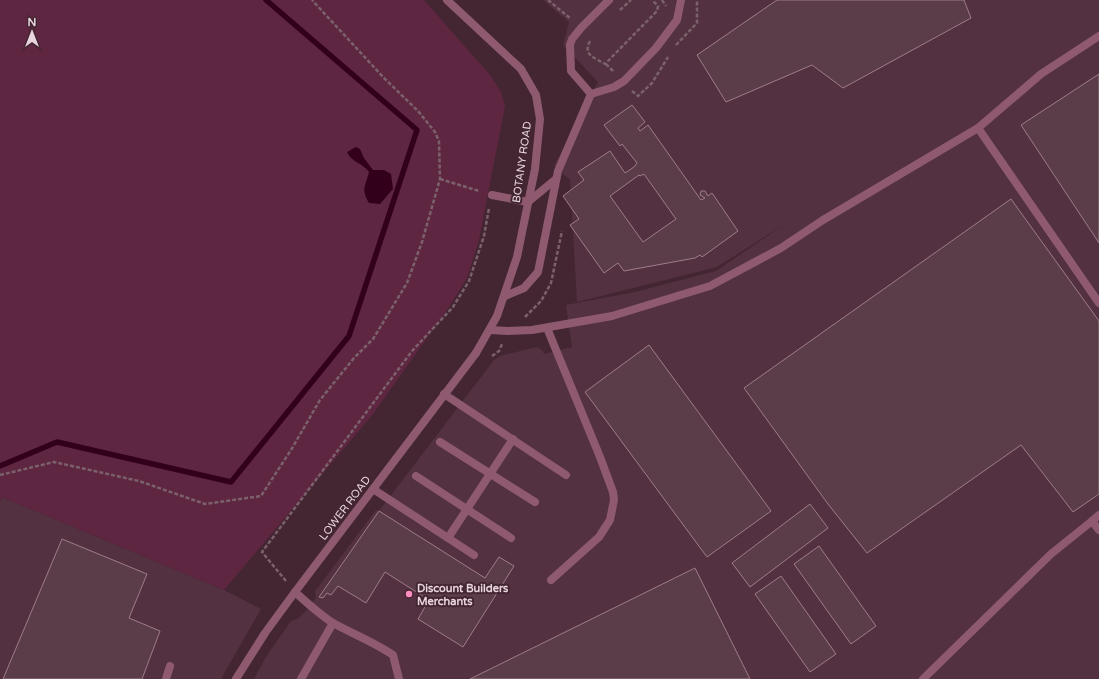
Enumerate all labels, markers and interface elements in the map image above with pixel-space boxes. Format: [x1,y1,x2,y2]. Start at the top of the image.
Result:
north arrow [12,12,52,52]
text: N [28,16,36,29]
street label: BOTANY ROAD [510,120,534,204]
street label: LOWER ROAD [317,473,373,543]
place label: Discount Builders Merchants [417,582,509,608]
marker: Discount Builders Merchants [404,589,414,599]

